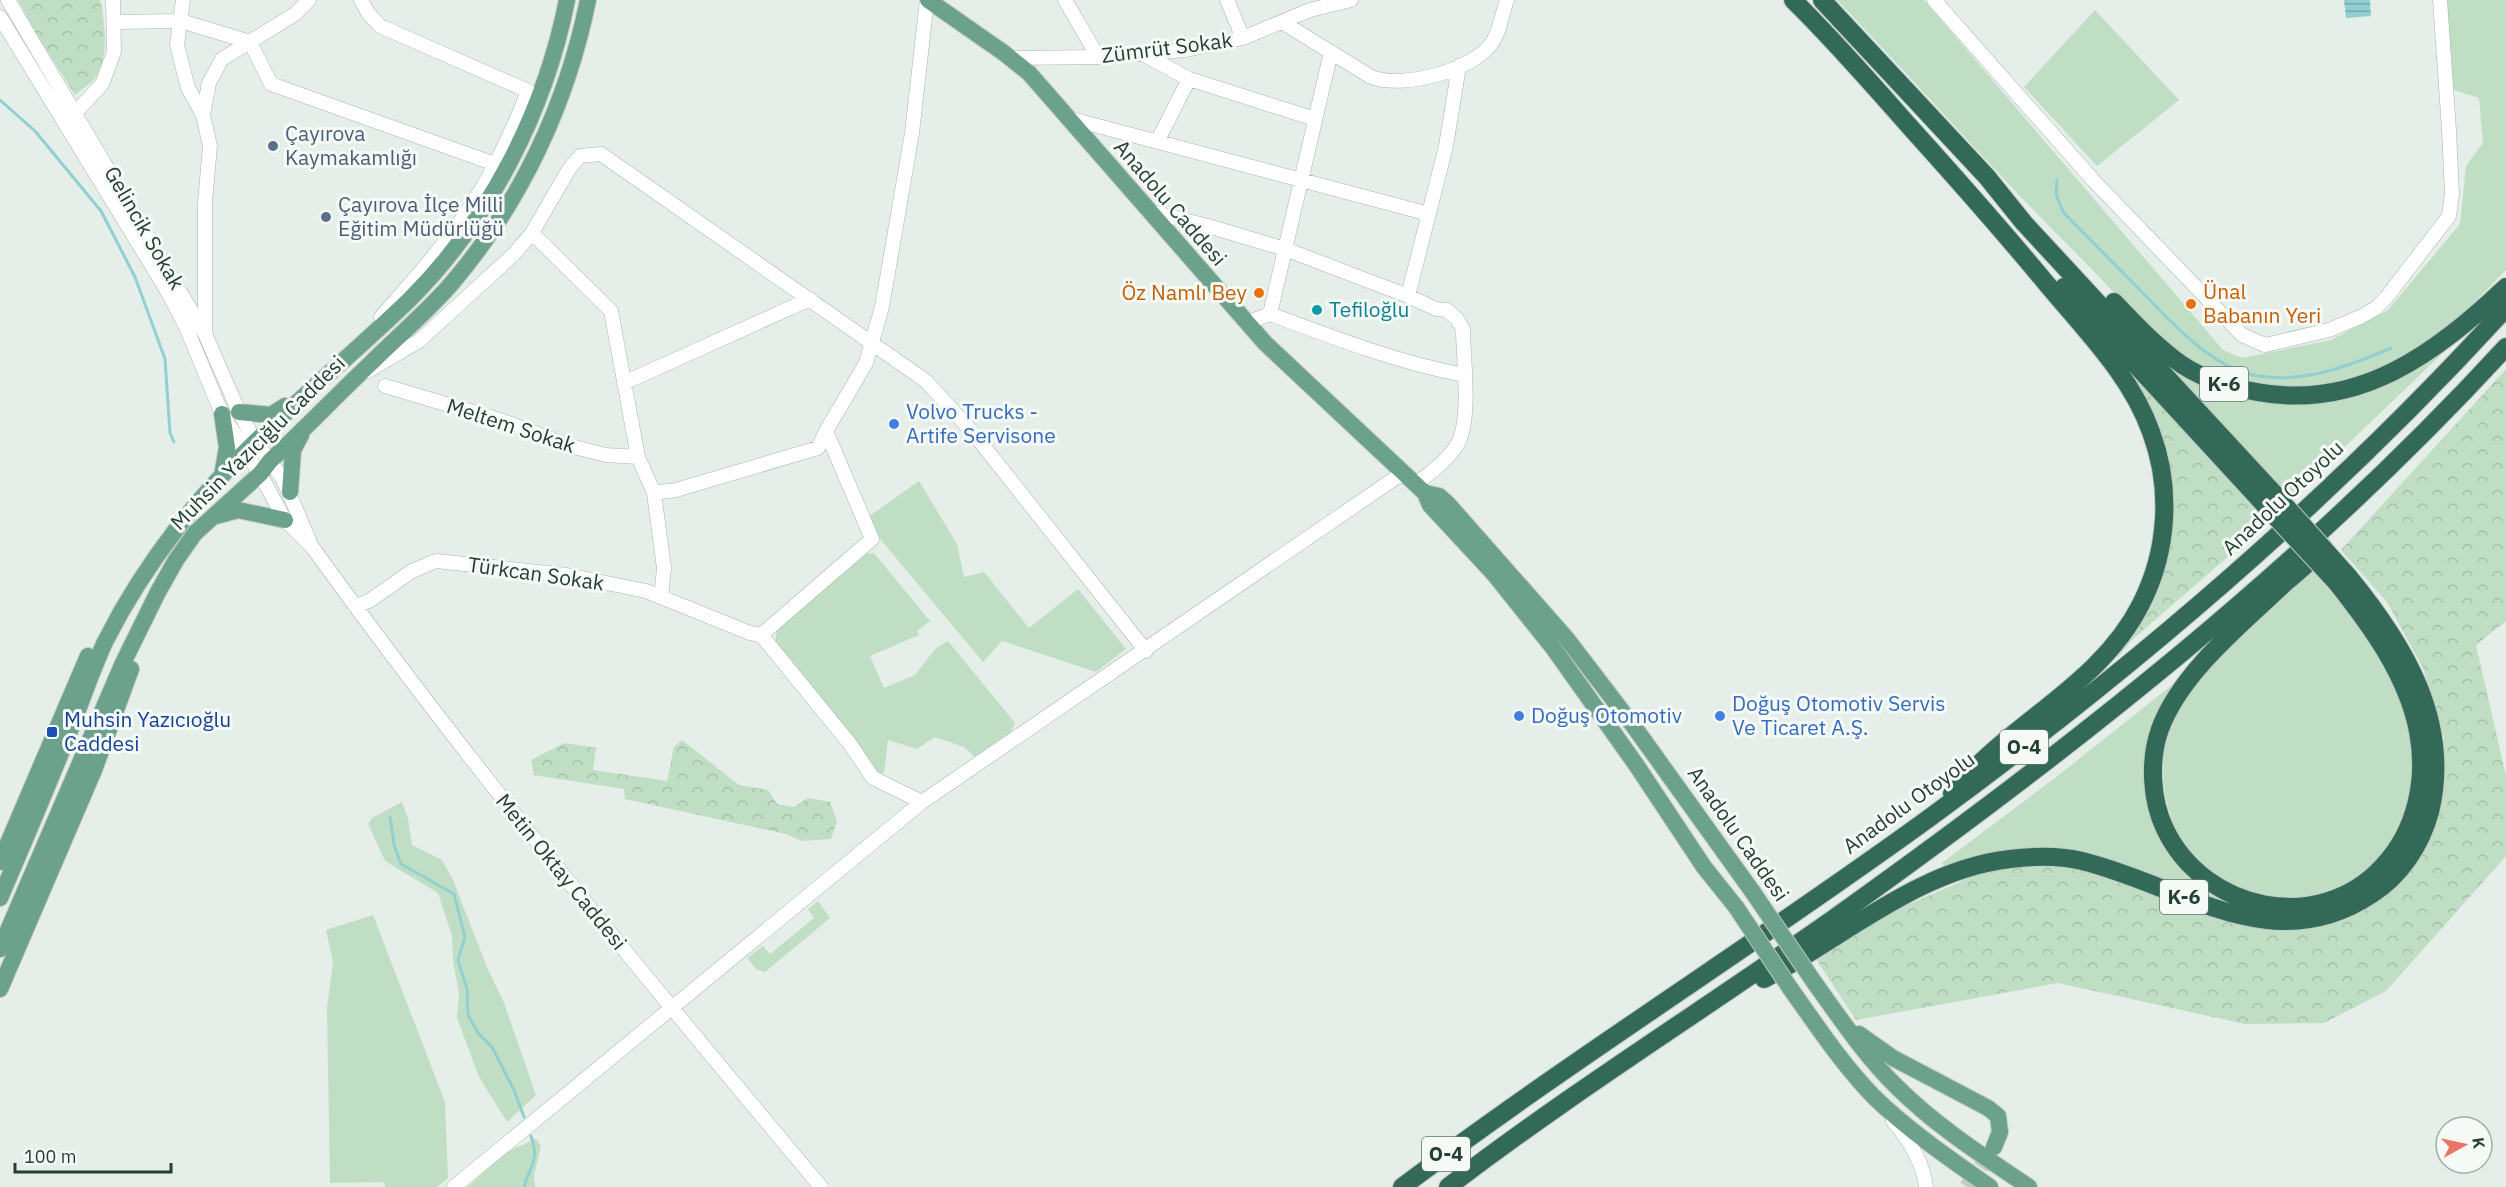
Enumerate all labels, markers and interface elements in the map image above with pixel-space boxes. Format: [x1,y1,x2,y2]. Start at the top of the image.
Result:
street label: Zümrüt Sokak [1100,25,1234,69]
place label: Çayırova Kaymakamlığı [285,119,417,171]
street label: Anadolu Caddesi [1108,133,1233,271]
marker: Çayırova Kaymakamlığı [266,139,280,153]
street label: Gelincik Sokak [98,161,192,294]
place label: Çayırova İlçe Milli Eğitim Müdürlüğü [338,190,504,242]
marker: Çayırova İlçe Milli Eğitim Müdürlüğü [319,210,333,224]
place label: Ünal Babanın Yeri [2203,277,2321,329]
place label: Öz Namlı Bey [1122,278,1248,306]
marker: Öz Namlı Bey [1252,286,1266,300]
place label: Tefiloğlu [1329,295,1409,323]
marker: Ünal Babanın Yeri [2184,297,2198,311]
marker: Tefiloğlu [1310,303,1324,317]
street label: Muhsin Yazıcığlu Caddesi [164,349,351,536]
road number: K-6 [2200,367,2248,401]
street label: Meltem Sokak [443,391,579,459]
place label: Volvo Trucks - Artife Servisone [906,397,1056,449]
marker: Volvo Trucks - Artife Servisone [887,417,901,431]
street label: Anadolu Otoyolu [2215,434,2349,561]
street label: Türkcan Sokak [466,550,606,596]
place label: Doğuş Otomotiv Servis Ve Ticaret A.Ş. [1732,689,1945,741]
place label: Doğuş Otomotiv [1531,701,1682,729]
place label: Muhsin Yazıcıoğlu Caddesi [64,705,231,757]
marker: Doğuş Otomotiv [1512,709,1526,723]
marker: Doğuş Otomotiv Servis Ve Ticaret A.Ş. [1713,709,1727,723]
marker: Muhsin Yazıcıoğlu Caddesi [45,725,59,739]
road number: O-4 [2000,730,2048,764]
street label: Anadolu Otoyolu [1837,745,1980,860]
street label: Anadolu Caddesi [1682,760,1796,906]
street label: Metin Oktay Caddesi [490,787,633,955]
road number: K-6 [2160,880,2208,914]
north arrow [2434,1115,2494,1175]
scale bar [15,1136,171,1174]
text: K [2468,1136,2490,1150]
road number: O-4 [1422,1137,1470,1171]
text: 100 m [24,1145,76,1168]

